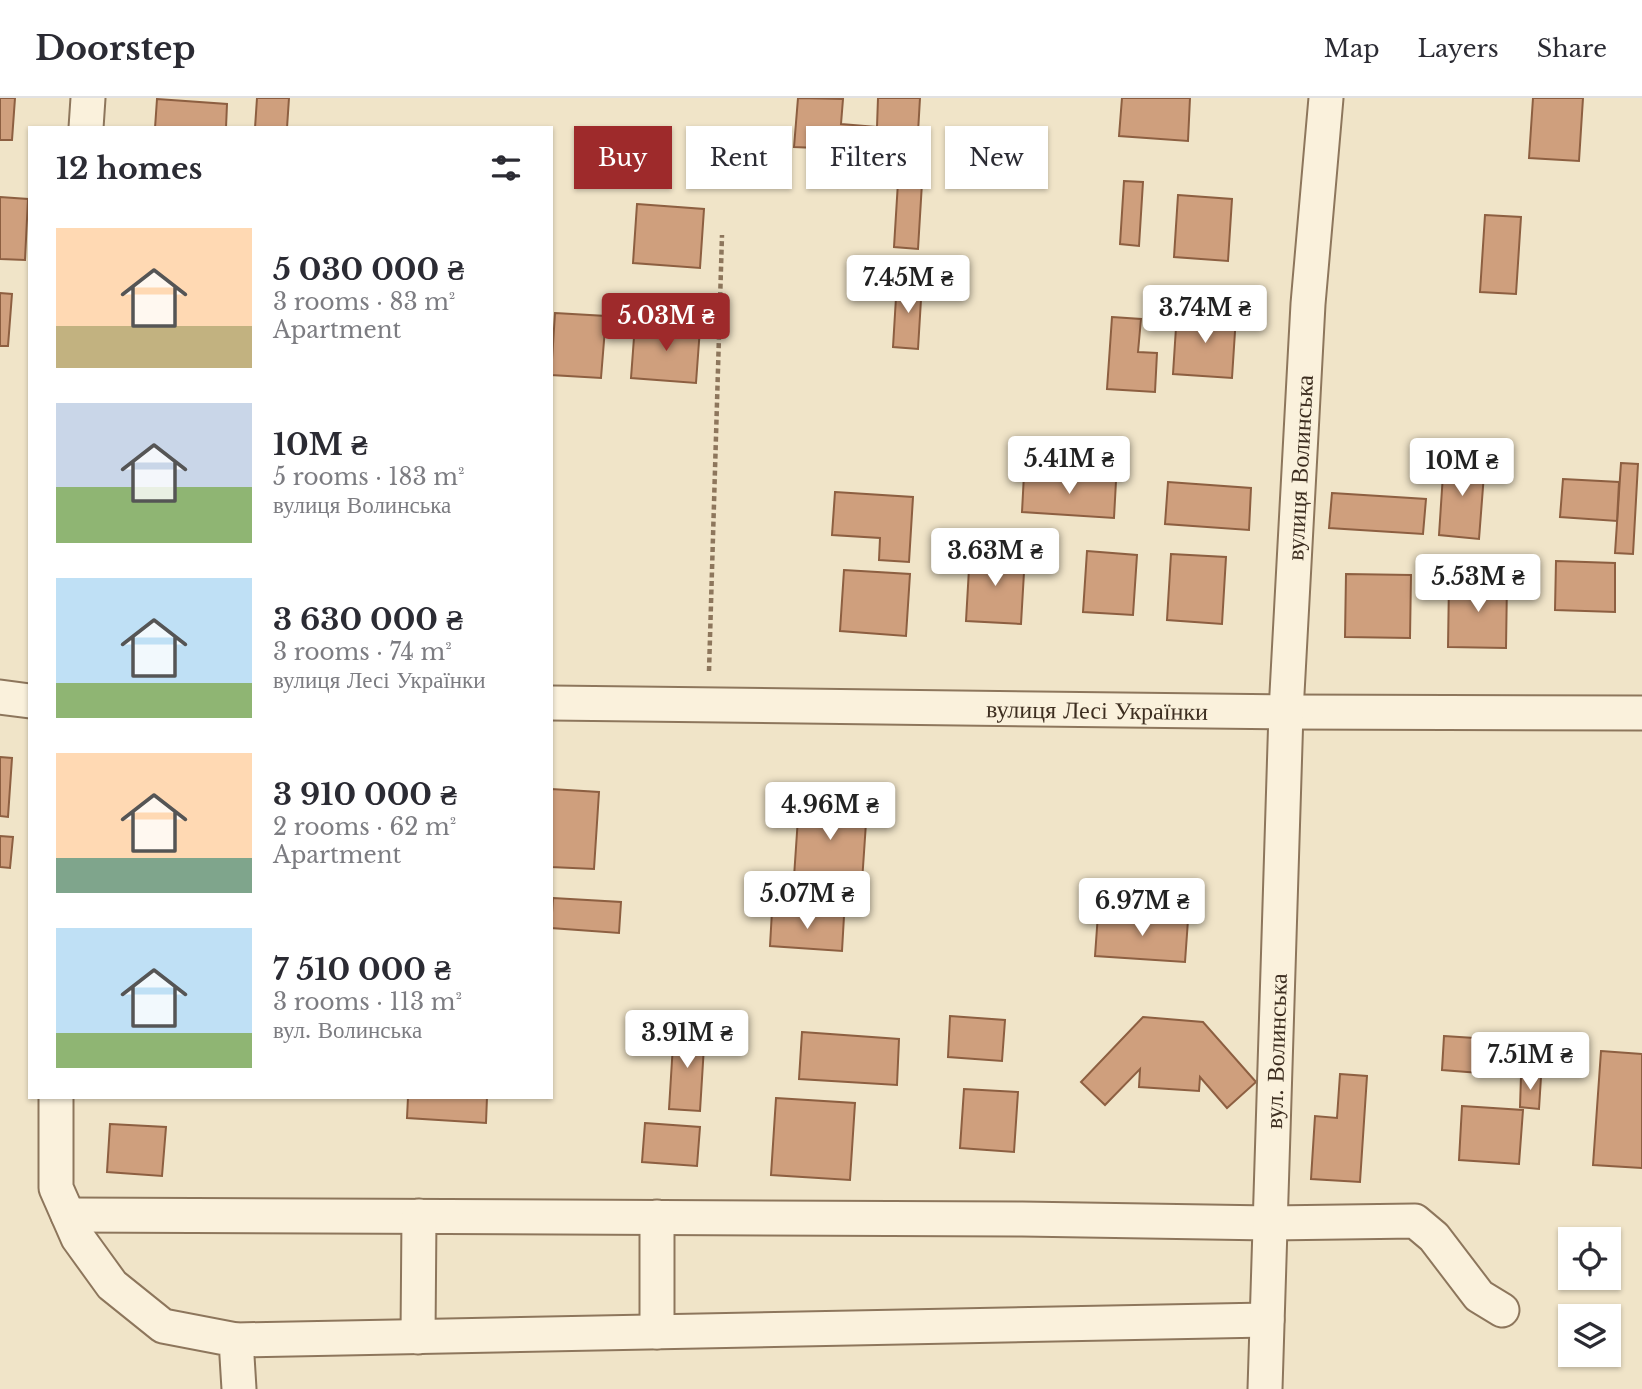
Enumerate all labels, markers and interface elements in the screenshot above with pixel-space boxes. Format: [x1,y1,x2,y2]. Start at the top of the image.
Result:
text: Doorstep [35,28,196,69]
text: Map [1324,34,1380,63]
text: Layers [1418,34,1499,63]
text: Share [1537,34,1607,63]
chip: Buy [574,126,672,189]
chip: Rent [686,126,792,189]
chip: Filters [806,126,931,189]
chip: New [945,126,1048,189]
icon: filters [487,149,525,187]
text: 12 homes [56,150,203,187]
text: 5 030 000 ₴ [273,251,464,288]
icon: home [112,256,196,340]
pin: 7.45M ₴ [843,256,973,315]
text: 7.45M ₴ [863,264,953,292]
pin: 3.74M ₴ [1140,286,1270,345]
text: 3 rooms · 83 m² [273,288,455,316]
pin: 5.03M ₴ [601,294,731,353]
text: 3.74M ₴ [1159,294,1251,322]
text: 5.03M ₴ [618,302,714,330]
text: Apartment [273,316,401,344]
street label: вулиця Волинська [1280,374,1319,561]
text: 10M ₴ [273,426,367,463]
icon: home [112,431,196,515]
pin: 5.41M ₴ [1004,436,1134,496]
pin: 10M ₴ [1413,438,1511,498]
text: 5.41M ₴ [1024,445,1114,473]
text: 10M ₴ [1426,447,1498,475]
text: 5 rooms · 183 m² [273,463,465,491]
text: вулиця Волинська [273,491,451,519]
pin: 3.63M ₴ [930,528,1060,588]
text: 3.63M ₴ [947,537,1043,565]
pin: 5.53M ₴ [1413,554,1543,614]
text: 5.53M ₴ [1431,563,1525,591]
text: 3 630 000 ₴ [273,601,463,638]
icon: home [112,606,196,690]
text: 3 rooms · 74 m² [273,638,452,666]
text: вулиця Лесі Українки [273,666,486,694]
street label: вулиця Лесі Українки [986,694,1208,726]
text: 3 910 000 ₴ [273,776,457,813]
icon: home [112,781,196,865]
pin: 4.96M ₴ [765,782,895,842]
text: 4.96M ₴ [781,791,879,819]
text: 2 rooms · 62 m² [273,813,456,841]
text: Apartment [273,841,401,869]
pin: 5.07M ₴ [742,872,872,931]
pin: 6.97M ₴ [1077,878,1207,938]
text: 5.07M ₴ [760,880,854,908]
text: 6.97M ₴ [1095,887,1189,915]
text: 7 510 000 ₴ [273,951,451,988]
icon: home [112,956,196,1040]
street label: вул. Волинська [1259,973,1292,1129]
text: 3 rooms · 113 m² [273,988,462,1016]
pin: 3.91M ₴ [622,1010,752,1070]
text: вул. Волинська [273,1016,422,1044]
text: 3.91M ₴ [641,1019,733,1047]
pin: 7.51M ₴ [1465,1032,1595,1092]
text: 7.51M ₴ [1487,1041,1573,1069]
map controls [1558,1227,1621,1367]
button: locate [1558,1227,1621,1290]
button: layers [1558,1304,1621,1367]

